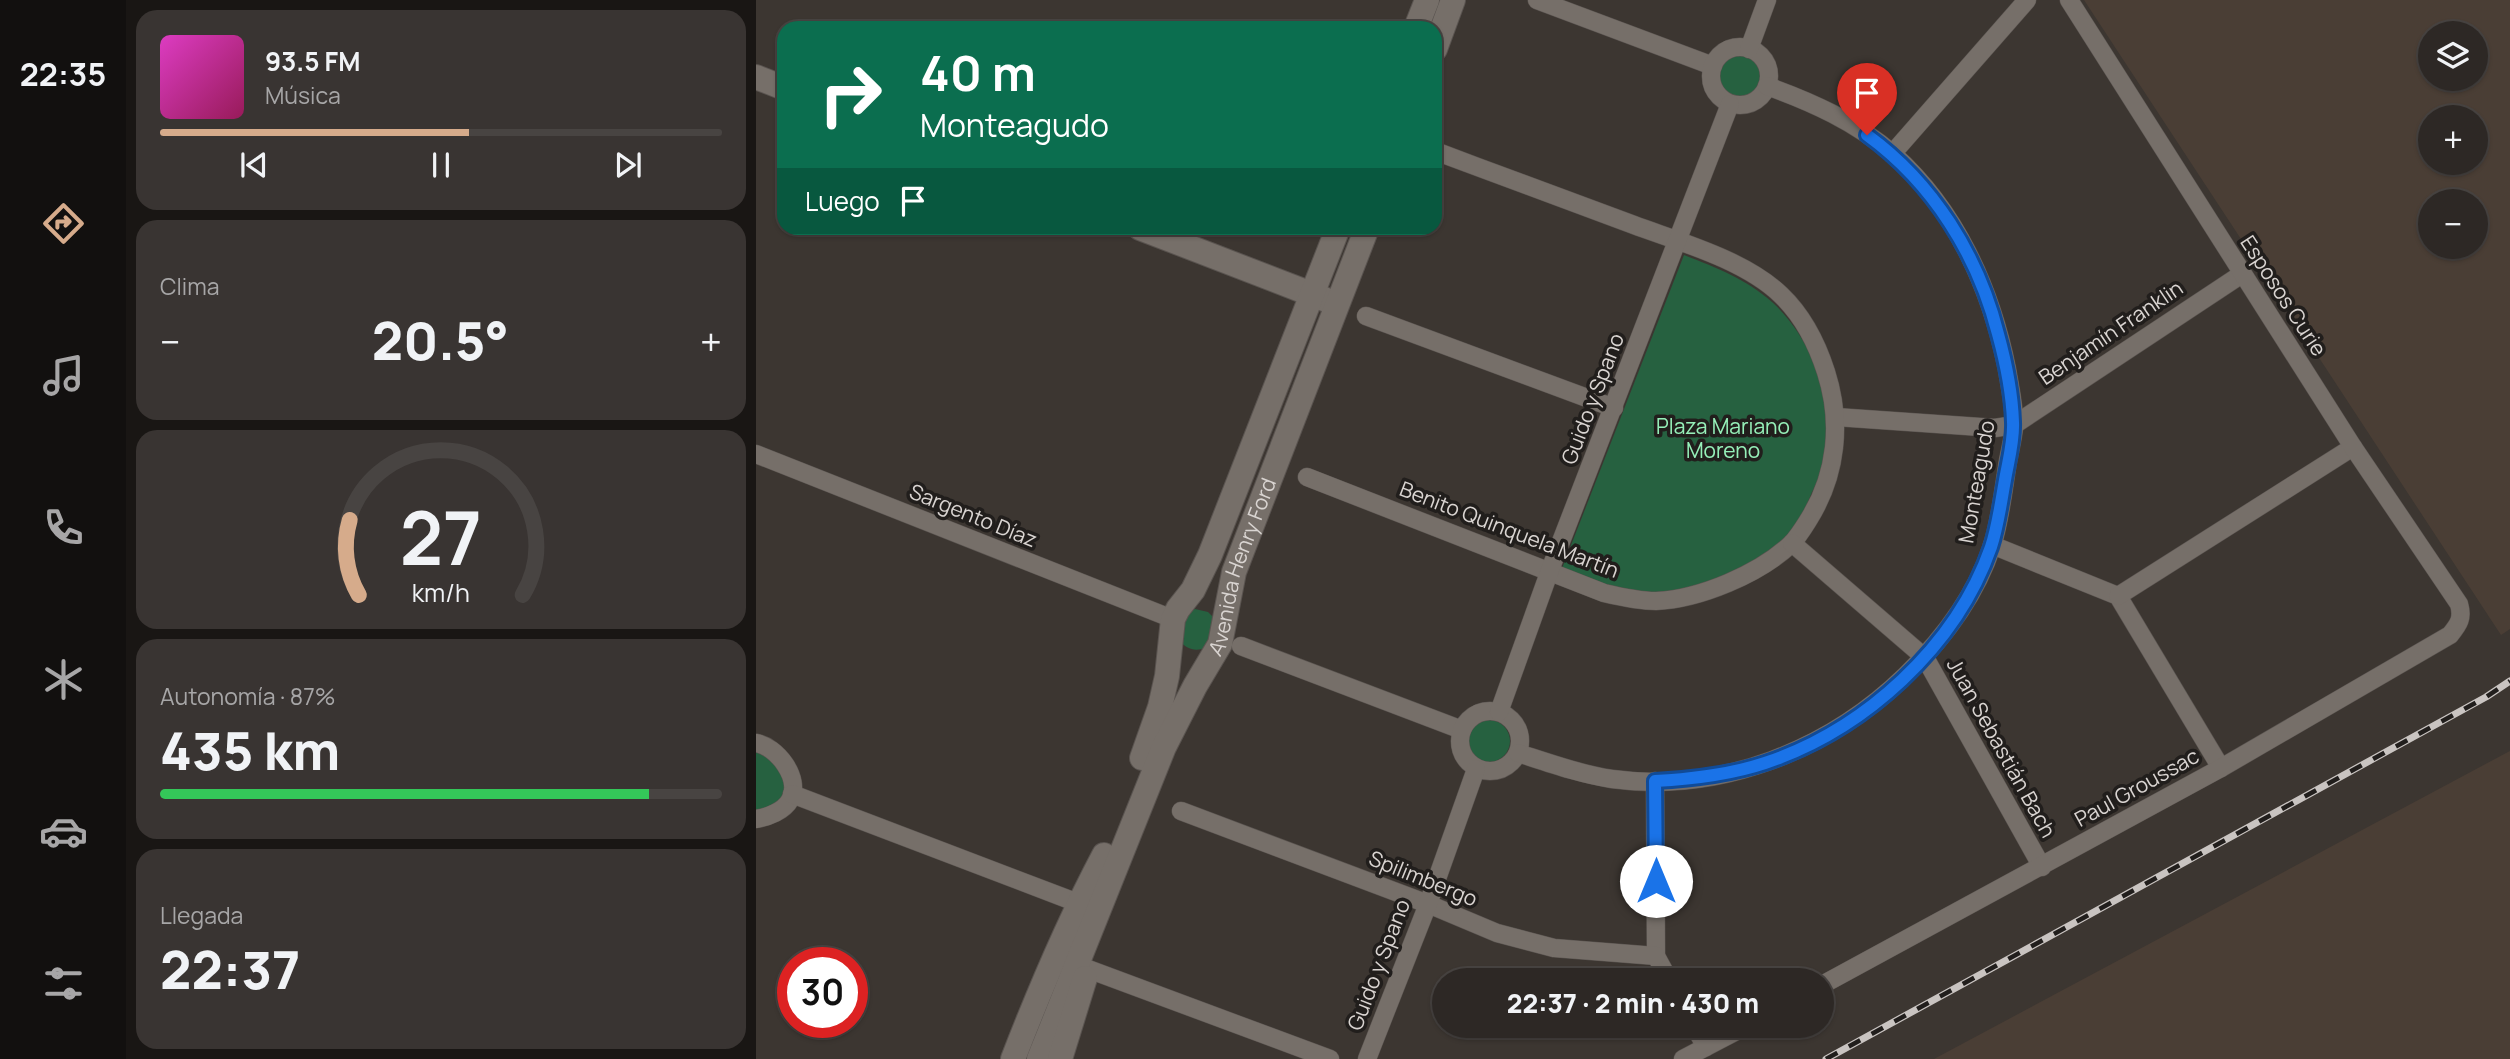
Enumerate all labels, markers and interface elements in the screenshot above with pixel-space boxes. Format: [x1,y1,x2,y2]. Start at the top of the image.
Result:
map controls [2418,21,2488,259]
button: layers [2418,21,2488,91]
text: 40 m [920,39,1036,106]
text: 93.5 FM [265,43,360,79]
icon: right [805,49,896,140]
text: 22:35 [20,52,106,96]
pin [1837,63,1897,135]
icon: arrive [1848,74,1886,112]
text: Música [265,79,341,111]
text: Monteagudo [920,103,1109,147]
button: + [2418,105,2488,175]
icon: previous [235,146,273,184]
icon: pause [422,146,460,184]
icon: next [609,146,647,184]
icon: arrive [894,182,932,220]
text: Luego [805,183,880,219]
button: − [2418,189,2488,259]
icon: directions [39,199,88,248]
street label: Esposos Curie [2234,230,2333,361]
text: Clima [160,270,219,302]
street label: Benjamín Franklin [2033,274,2188,391]
text: 20.5° [372,305,509,376]
text: − [160,315,181,367]
text: + [700,315,722,367]
street label: Guido y Spano [1554,329,1630,468]
icon: music [39,351,88,400]
park label: Plaza Mariano Moreno [1656,412,1790,464]
street label: Monteagudo [1951,418,2001,545]
street label: Avenida Henry Ford [1201,474,1282,661]
street label: Benito Quinquela Martín [1396,474,1623,584]
street label: Sargento Díaz [906,477,1041,553]
text: 27 [400,488,482,588]
icon: phone [39,503,88,552]
text: km/h [412,575,470,610]
street label: Juan Sebastián Bach [1941,653,2063,842]
icon: climate [39,655,88,704]
text: Autonomía · 87% [160,680,335,712]
text: 435 km [160,715,340,786]
street label: Paul Groussac [2069,741,2204,833]
icon: car [39,807,88,856]
street label: Spilimbergo [1365,844,1482,913]
position arrow [1619,844,1693,918]
street label: Guido y Spano [1340,895,1416,1034]
text: Llegada [160,899,243,931]
text: 22:37 [160,934,300,1005]
speed limit sign: 30 [777,947,868,1038]
icon: filters [39,959,88,1008]
text: 22:37 · 2 min · 430 m [1507,985,1759,1021]

